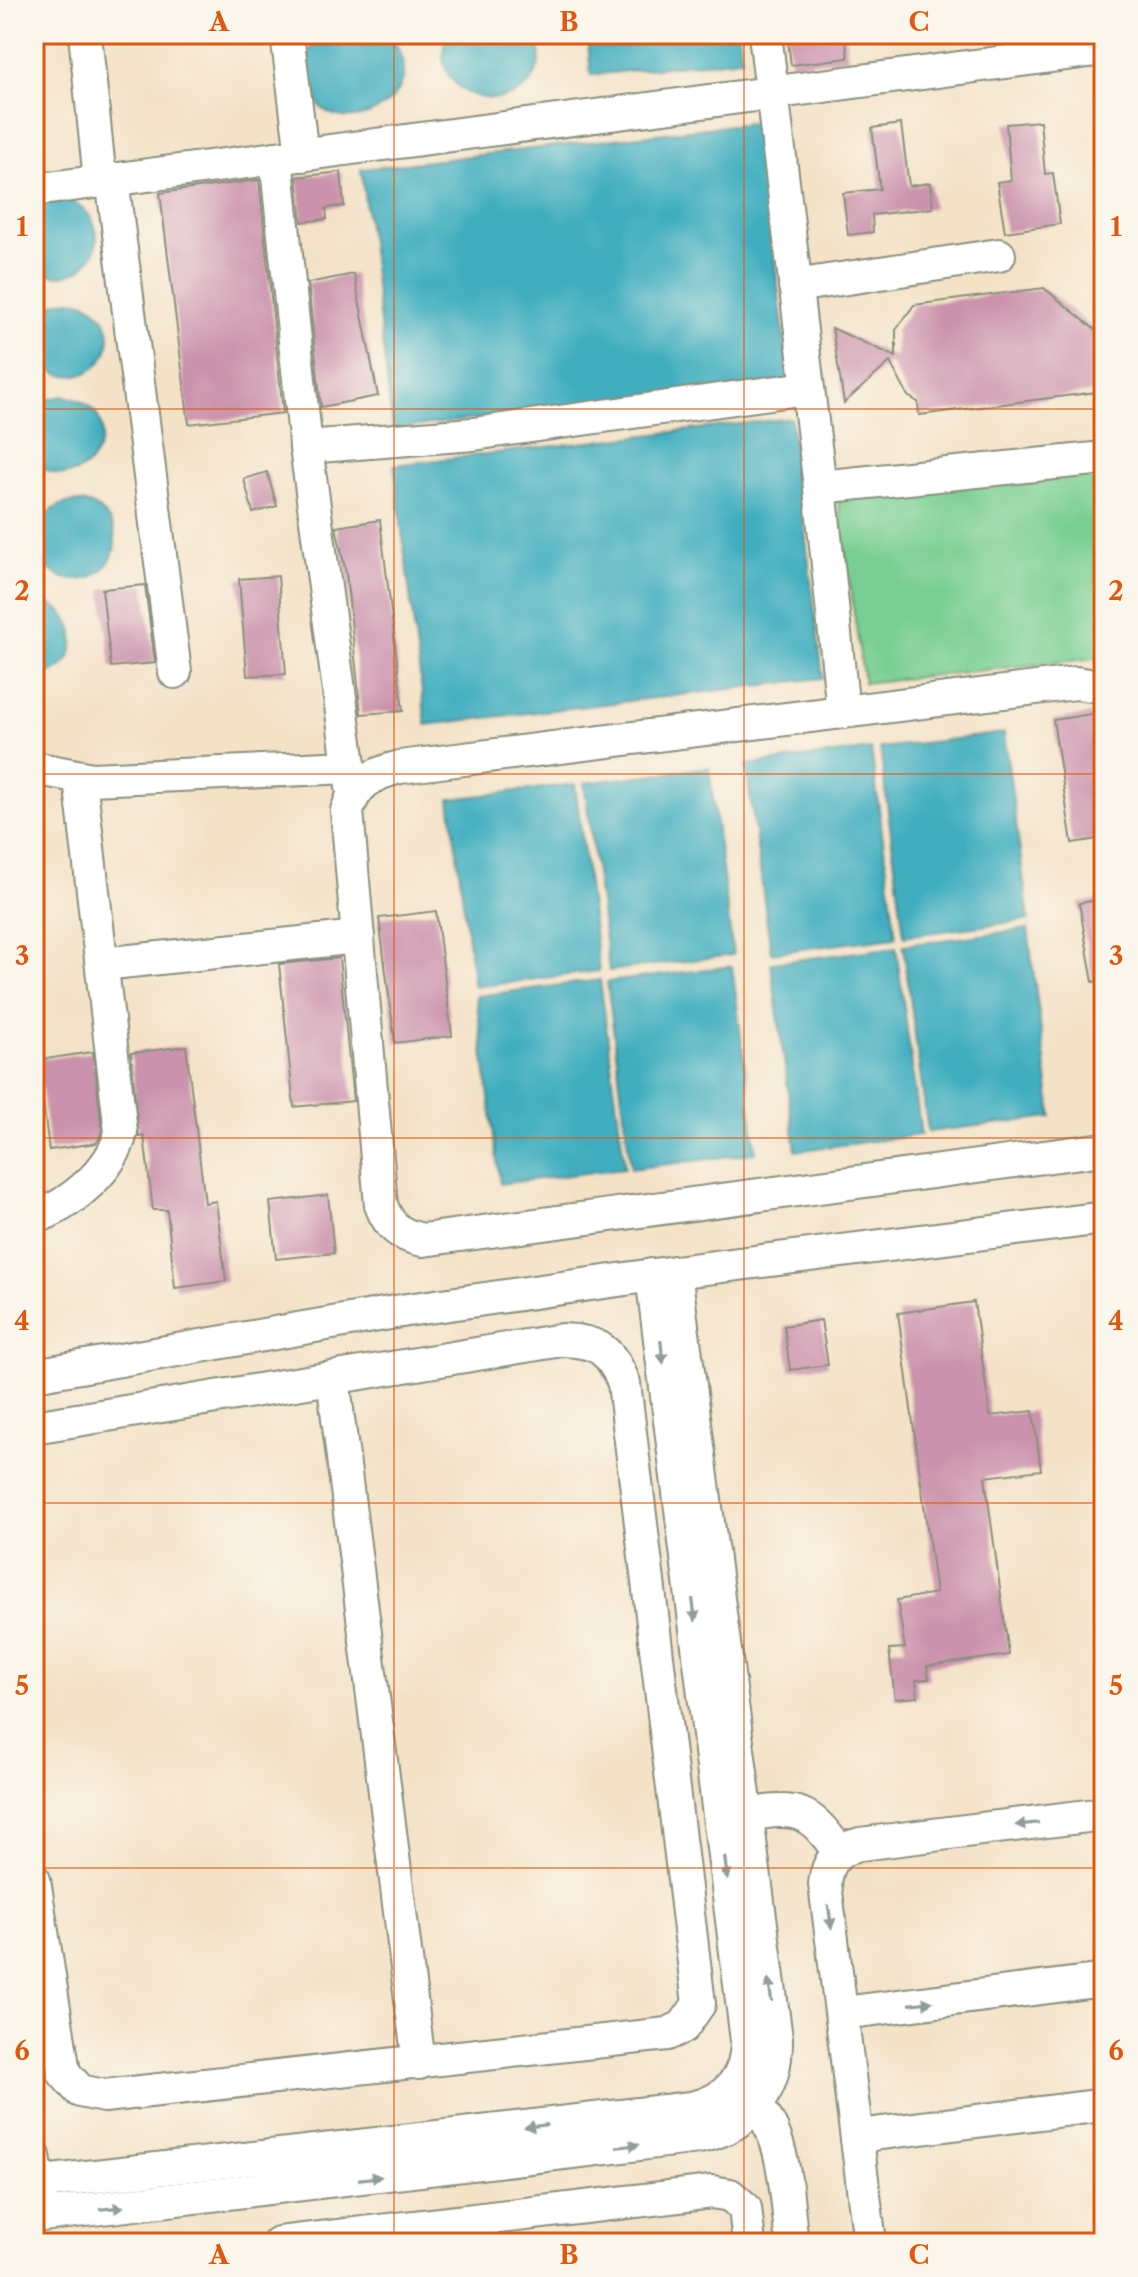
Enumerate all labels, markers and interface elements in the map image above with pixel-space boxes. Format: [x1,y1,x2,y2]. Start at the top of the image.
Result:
text: A [208,6,230,38]
text: B [559,6,579,38]
text: C [909,6,929,38]
text: 1 [16,211,28,243]
text: 1 [1110,211,1122,243]
text: 2 [14,575,30,607]
text: 2 [1108,575,1124,607]
text: 3 [15,940,29,972]
text: 3 [1109,940,1123,972]
text: 4 [14,1305,30,1337]
text: 4 [1108,1305,1124,1337]
one-way arrow [655,1340,668,1365]
one-way arrow [687,1598,700,1623]
text: 5 [15,1670,29,1702]
text: 5 [1109,1670,1123,1702]
one-way arrow [1014,1817,1039,1830]
one-way arrow [720,1856,733,1881]
one-way arrow [824,1905,837,1930]
one-way arrow [763,1977,776,2002]
one-way arrow [908,1996,933,2009]
text: 6 [14,2035,30,2067]
text: 6 [1108,2035,1124,2067]
one-way arrow [523,2120,548,2133]
one-way arrow [616,2139,641,2152]
one-way arrow [358,2171,383,2184]
one-way arrow [100,2202,125,2215]
text: A [208,2239,230,2271]
text: B [559,2239,579,2271]
text: C [909,2239,929,2271]

